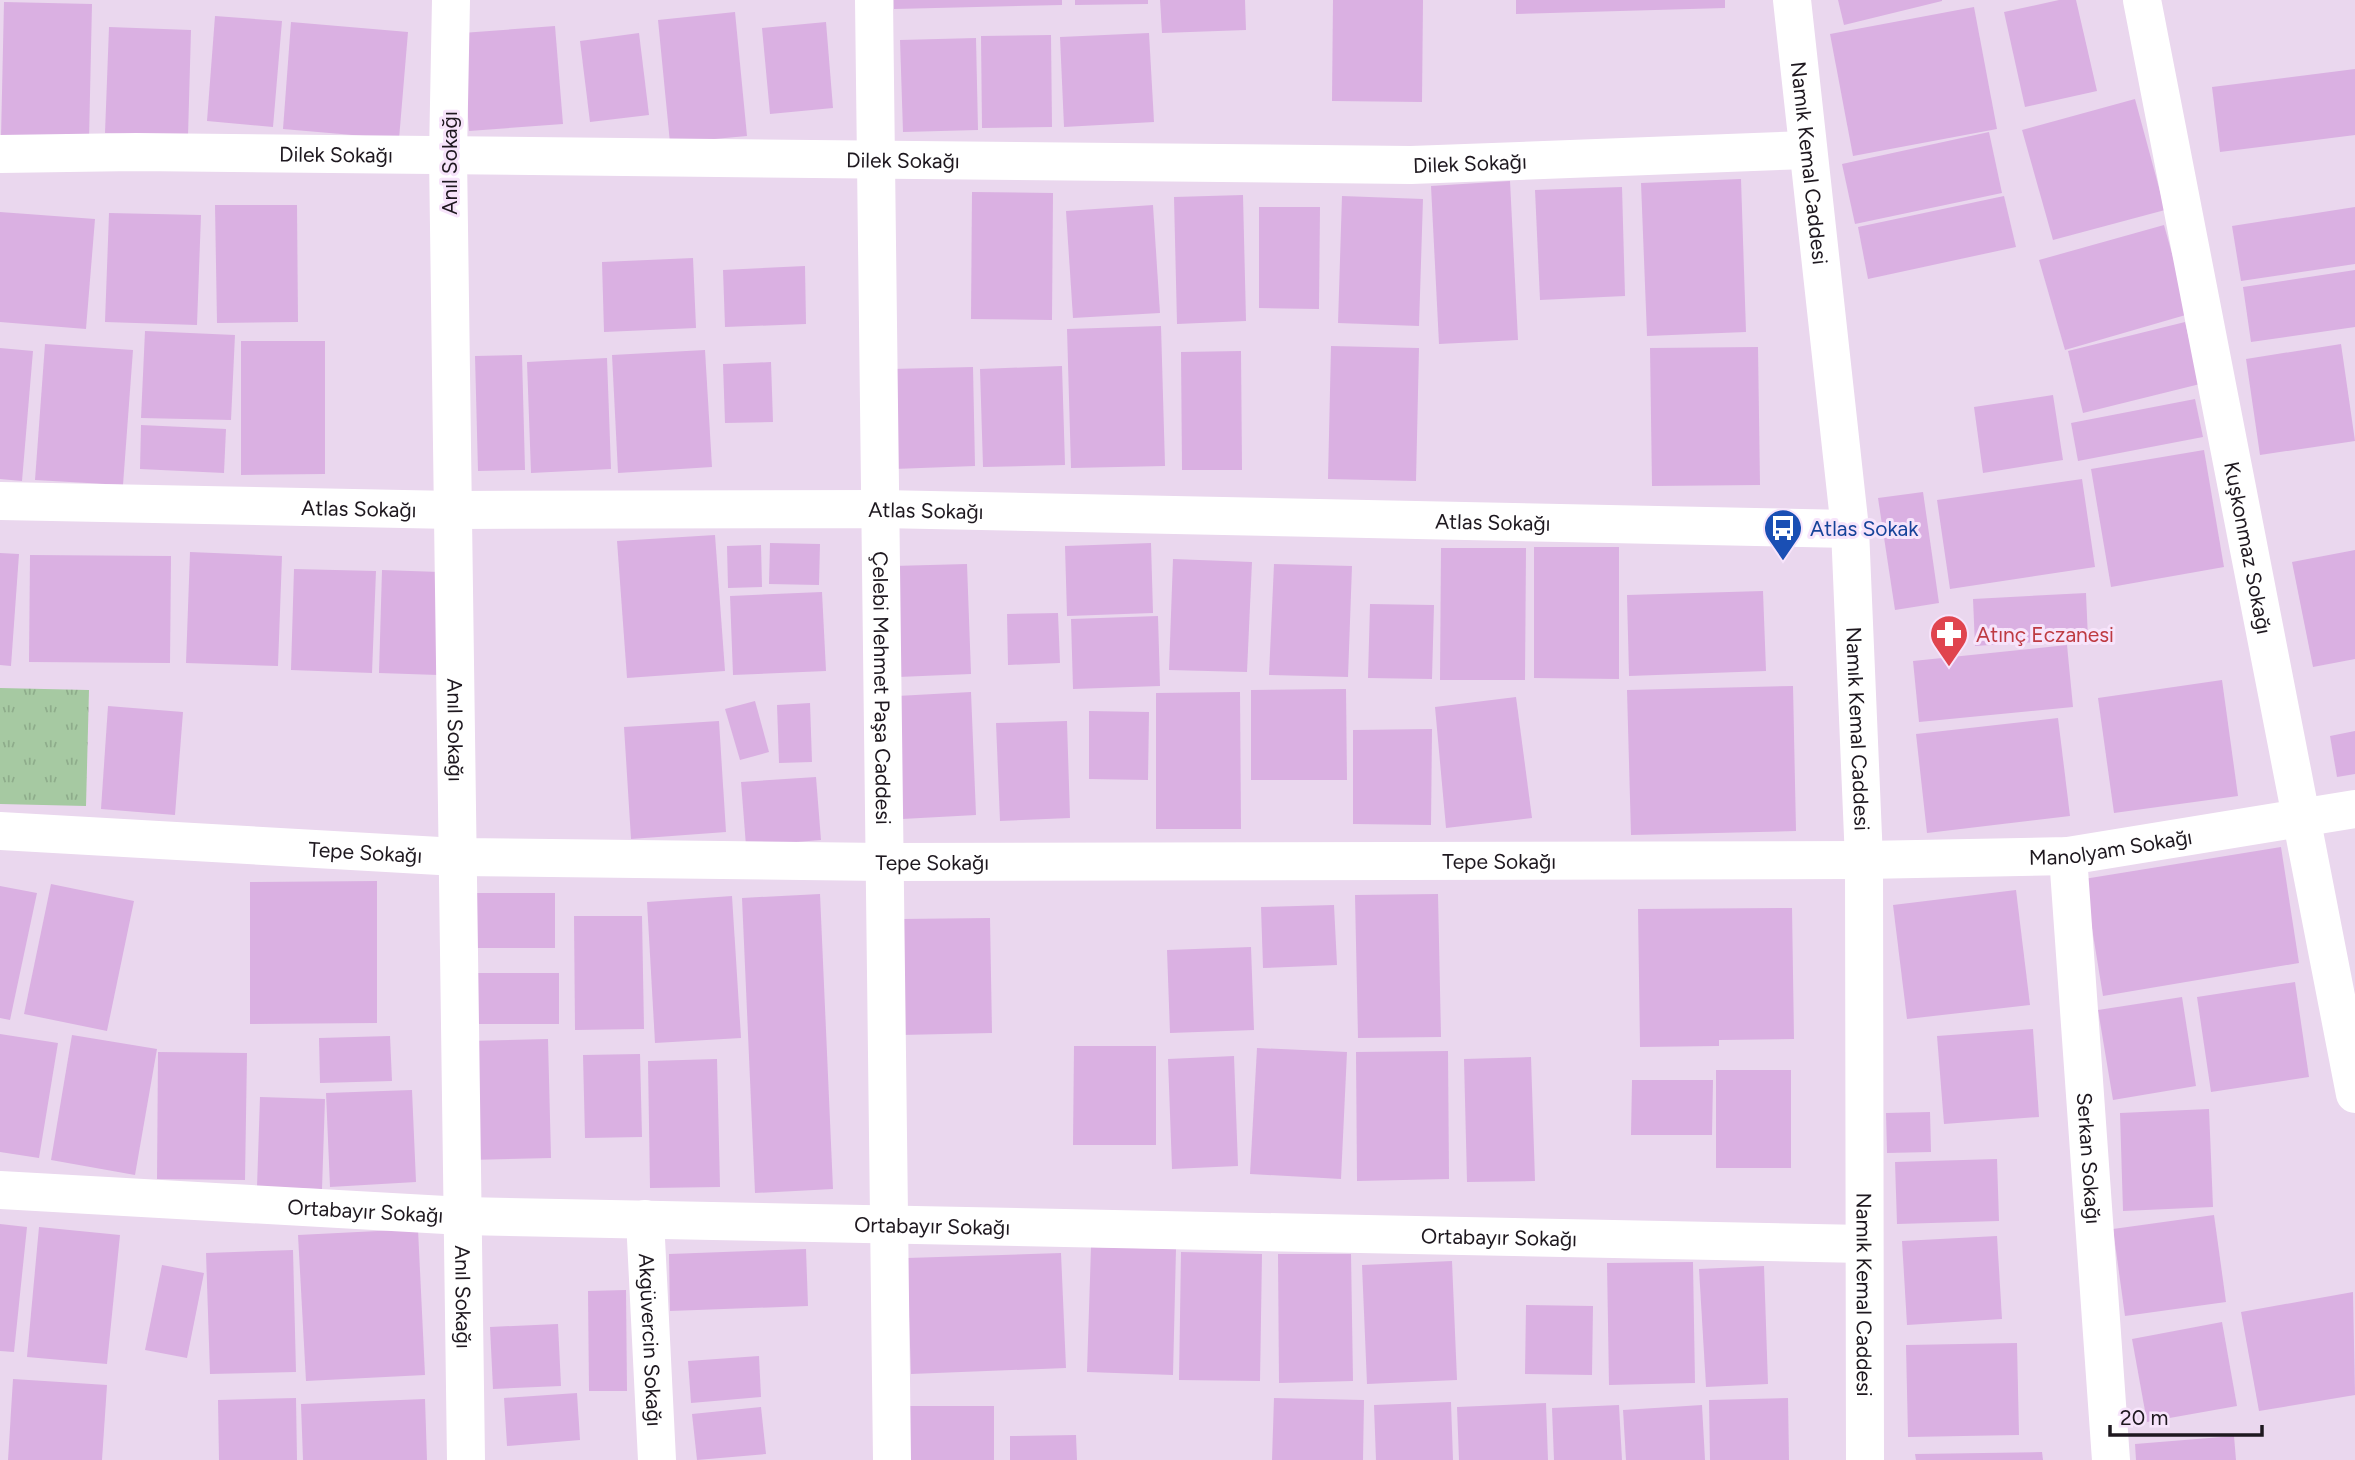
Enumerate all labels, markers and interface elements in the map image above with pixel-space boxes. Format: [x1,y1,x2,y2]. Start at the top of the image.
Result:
street label: Namık Kemal Caddesi [1786,60,1833,266]
street label: Anıl Sokağı [437,111,462,215]
street label: Dilek Sokağı [279,141,393,167]
street label: Dilek Sokağı [846,147,960,173]
street label: Dilek Sokağı [1413,148,1527,177]
street label: Kuşkonmaz Sokağı [2220,459,2278,636]
street label: Atlas Sokağı [301,494,417,522]
street label: Atlas Sokağı [868,496,984,524]
bus stop icon: Atlas Sokak [1762,507,1804,562]
street label: Atlas Sokağı [1435,508,1551,535]
place label: Atlas Sokak [1810,516,1919,541]
street label: Çelebi Mehmet Paşa Caddesi [868,551,897,825]
pharmacy icon: Atınç Eczanesi [1928,613,1970,668]
place label: Atınç Eczanesi [1976,622,2114,647]
street label: Namık Kemal Caddesi [1842,626,1875,831]
street label: Anıl Sokağı [443,678,469,782]
street label: Manolyam Sokağı [2029,823,2194,869]
street label: Tepe Sokağı [308,836,423,868]
street label: Tepe Sokağı [1442,848,1556,873]
street label: Tepe Sokağı [875,849,989,875]
street label: Serkan Sokağı [2072,1091,2107,1225]
street label: Namık Kemal Caddesi [1852,1192,1877,1397]
street label: Ortabayır Sokağı [287,1194,444,1227]
street label: Ortabayır Sokağı [854,1211,1010,1239]
street label: Ortabayır Sokağı [1421,1223,1577,1251]
street label: Anıl Sokağı [451,1245,477,1349]
street label: Akgüvercin Sokağı [634,1253,668,1427]
scale bar [2110,1394,2262,1438]
text: 20 m [2120,1405,2168,1430]

